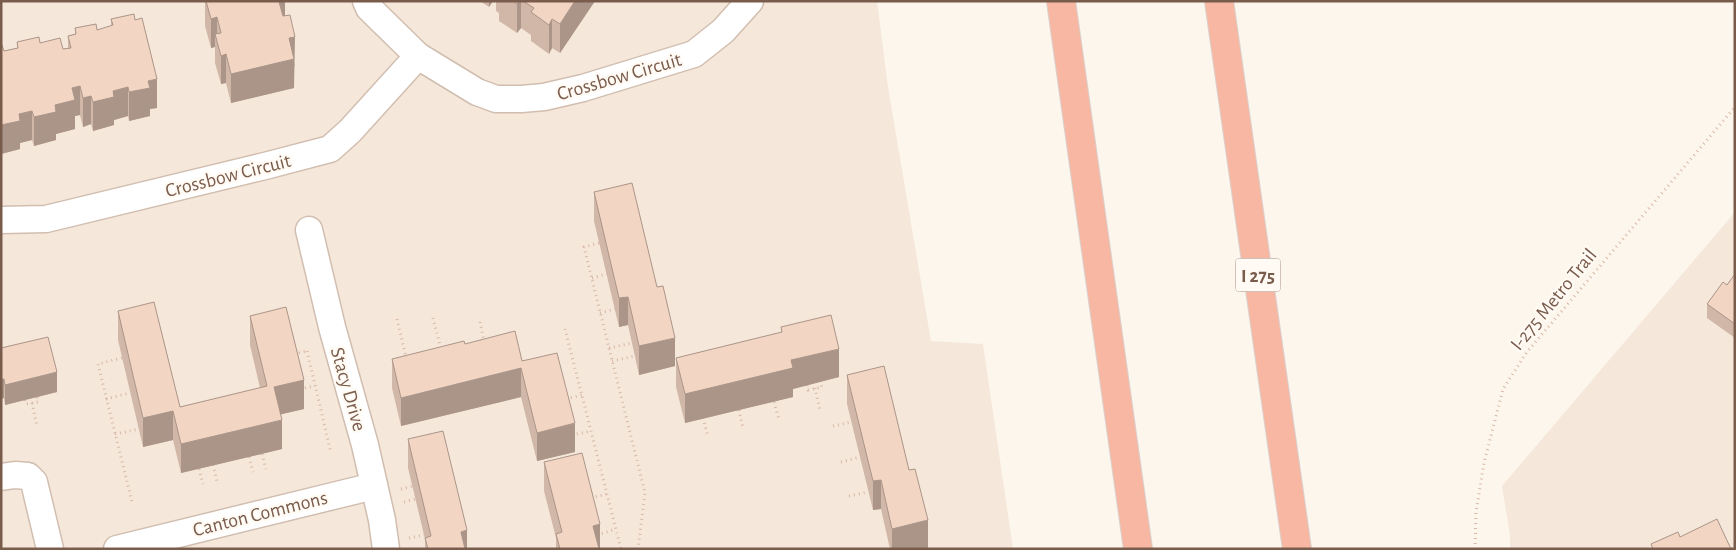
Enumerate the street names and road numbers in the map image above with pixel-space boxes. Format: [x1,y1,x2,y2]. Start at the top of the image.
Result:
street label: Crossbow Circuit [555,49,684,104]
street label: Crossbow Circuit [163,151,294,201]
street label: I-275 Metro Trail [1507,245,1601,354]
road number: I 275 [1236,258,1280,292]
street label: Stacy Drive [327,345,370,433]
street label: Canton Commons [191,488,330,540]

